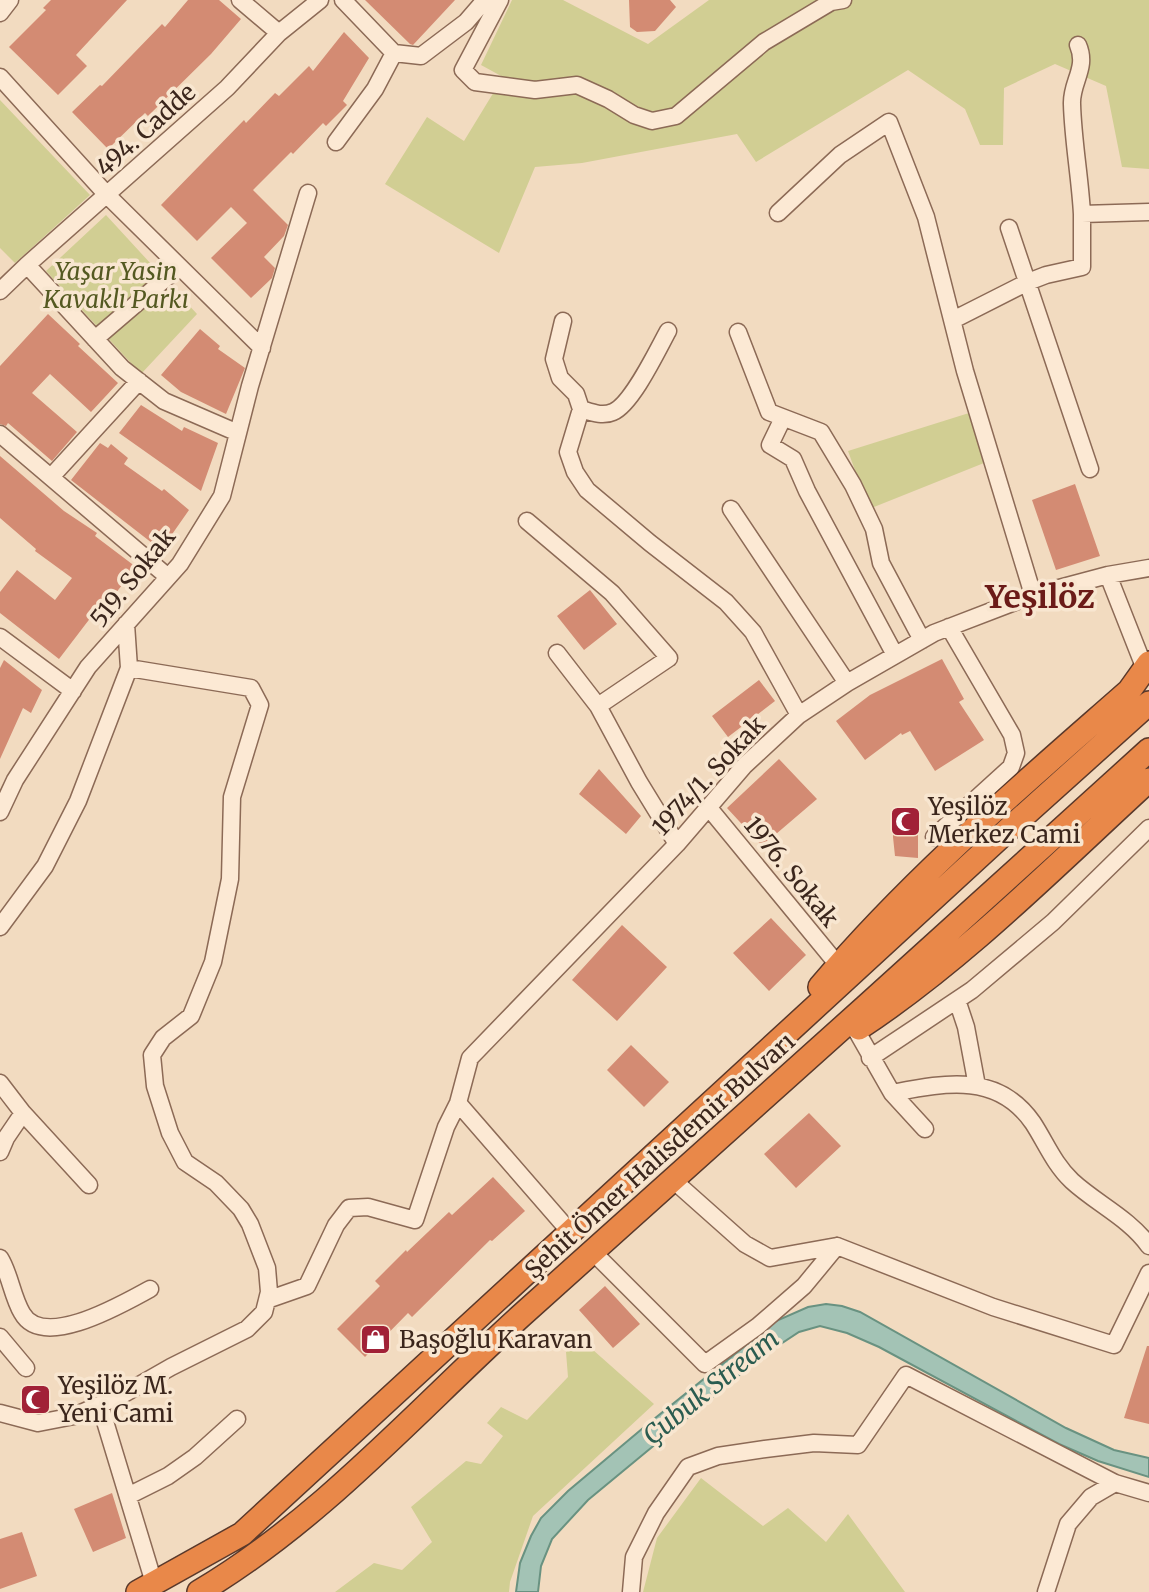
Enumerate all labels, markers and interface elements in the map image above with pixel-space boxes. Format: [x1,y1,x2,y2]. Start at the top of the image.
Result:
street label: 494. Cadde [89,77,202,183]
park label: Yaşar Yasin Kavaklı Parkı [42,256,189,315]
street label: 519. Sokak [83,521,182,633]
district label: Yeşilöz [984,577,1095,617]
street label: 1974/1. Sokak [645,709,772,842]
place label: Yeşilöz Merkez Cami [927,791,1081,850]
mosque icon: Yeşilöz Merkez Cami [888,804,922,838]
street label: 1976. Sokak [737,810,846,934]
street label: Şehit Ömer Halisdemir Bulvarı [518,1026,801,1285]
water label: Çubuk Stream [636,1322,786,1452]
shop icon: Başoğlu Karavan [359,1323,393,1357]
place label: Başoğlu Karavan [399,1324,592,1355]
place label: Yeşilöz M. Yeni Cami [57,1370,174,1429]
mosque icon: Yeşilöz M. Yeni Cami [18,1383,52,1417]

